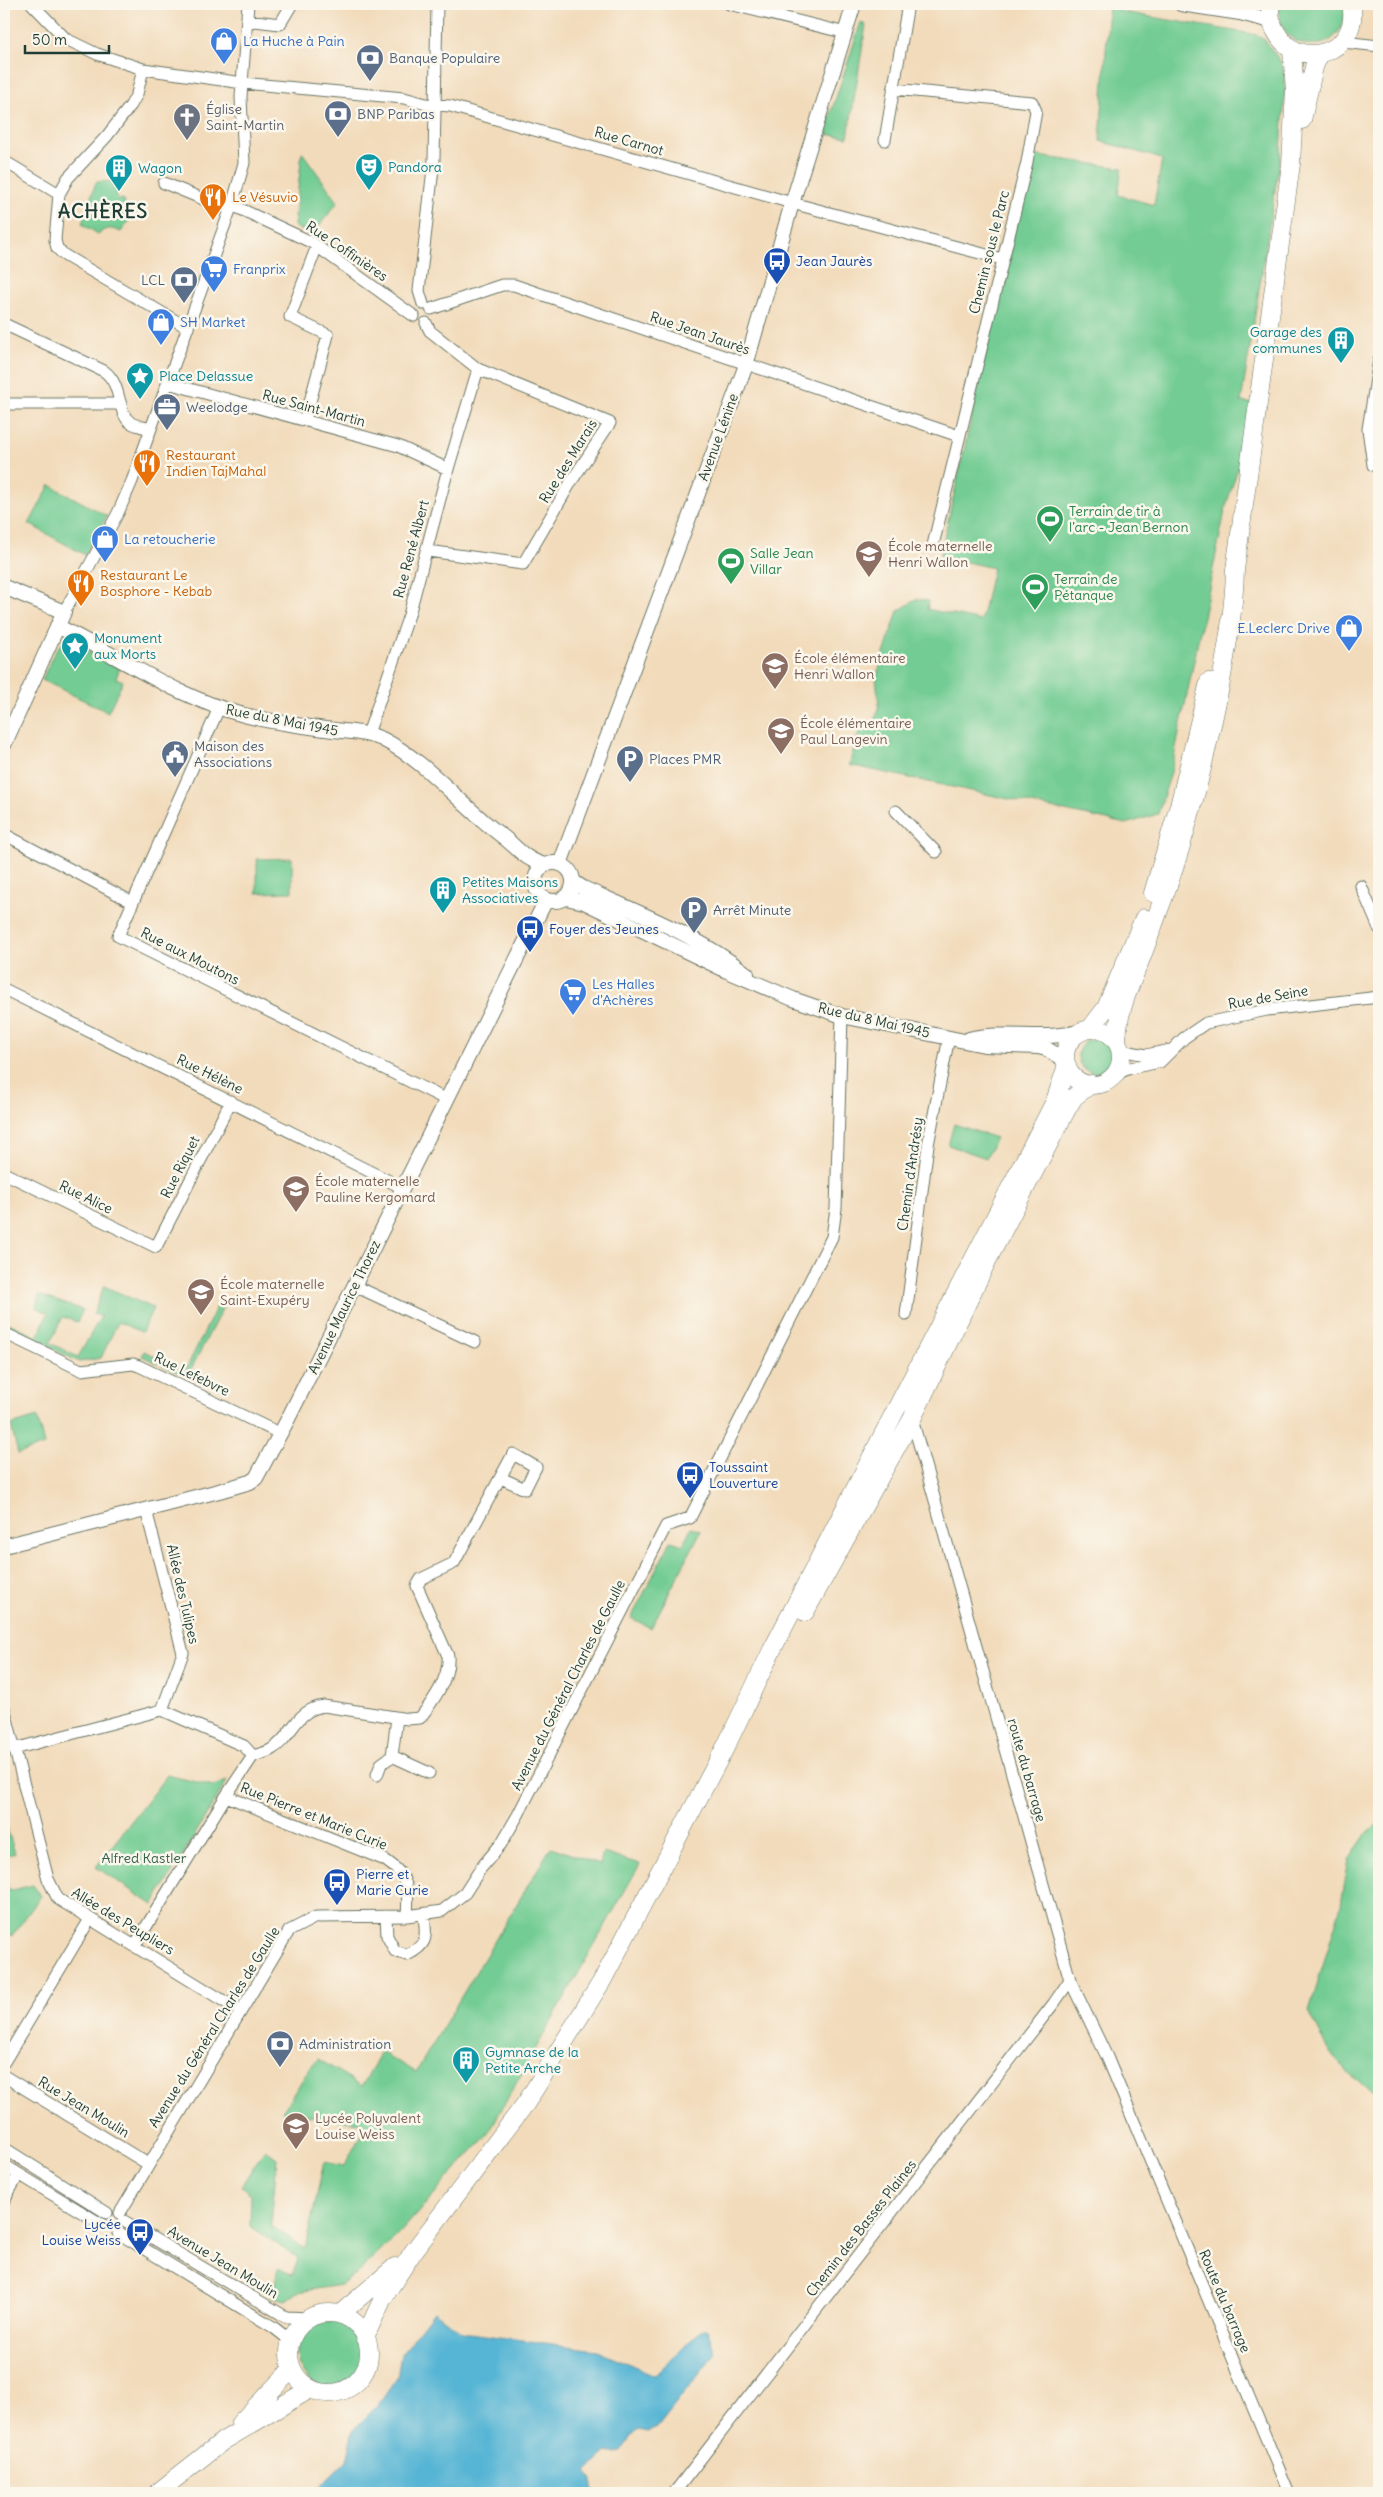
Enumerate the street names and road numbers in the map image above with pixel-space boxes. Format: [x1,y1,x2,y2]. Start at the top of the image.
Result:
street label: Rue Carnot [592,123,666,160]
street label: Chemin sous le Parc [965,188,1013,316]
street label: Rue Coffinières [303,217,391,285]
street label: Rue Jean Jaurès [648,308,752,358]
street label: Rue Saint-Martin [260,386,368,430]
street label: Avenue Lénine [694,391,742,483]
street label: Rue des Marais [535,416,601,506]
street label: Rue René Albert [389,498,433,600]
street label: Rue du 8 Mai 1945 [224,700,340,740]
street label: Rue aux Moutons [138,923,242,989]
street label: Rue de Seine [1227,981,1309,1013]
street label: Rue du 8 Mai 1945 [816,998,932,1042]
street label: Rue Hélène [174,1050,246,1098]
street label: Chemin d'Andrésy [893,1116,927,1232]
street label: Rue Riquet [157,1132,204,1201]
street label: Rue Alice [56,1176,116,1218]
street label: Avenue Maurice Thorez [304,1237,384,1377]
street label: Rue Lefebvre [151,1348,233,1400]
street label: Allée des Tulipes [163,1542,203,1646]
street label: Avenue du Général Charles de Gaulle [507,1577,629,1793]
street label: route du barrage [1004,1716,1050,1824]
street label: Rue Pierre et Marie Curie [238,1778,390,1854]
street label: Allée des Peupliers [68,1883,178,1959]
street label: Avenue du Général Charles de Gaulle [144,1923,284,2131]
street label: Rue Jean Moulin [35,2073,133,2141]
street label: Chemin des Basses Plaines [802,2156,920,2300]
street label: Avenue Jean Moulin [164,2222,282,2302]
street label: Route du barrage [1195,2247,1255,2355]

